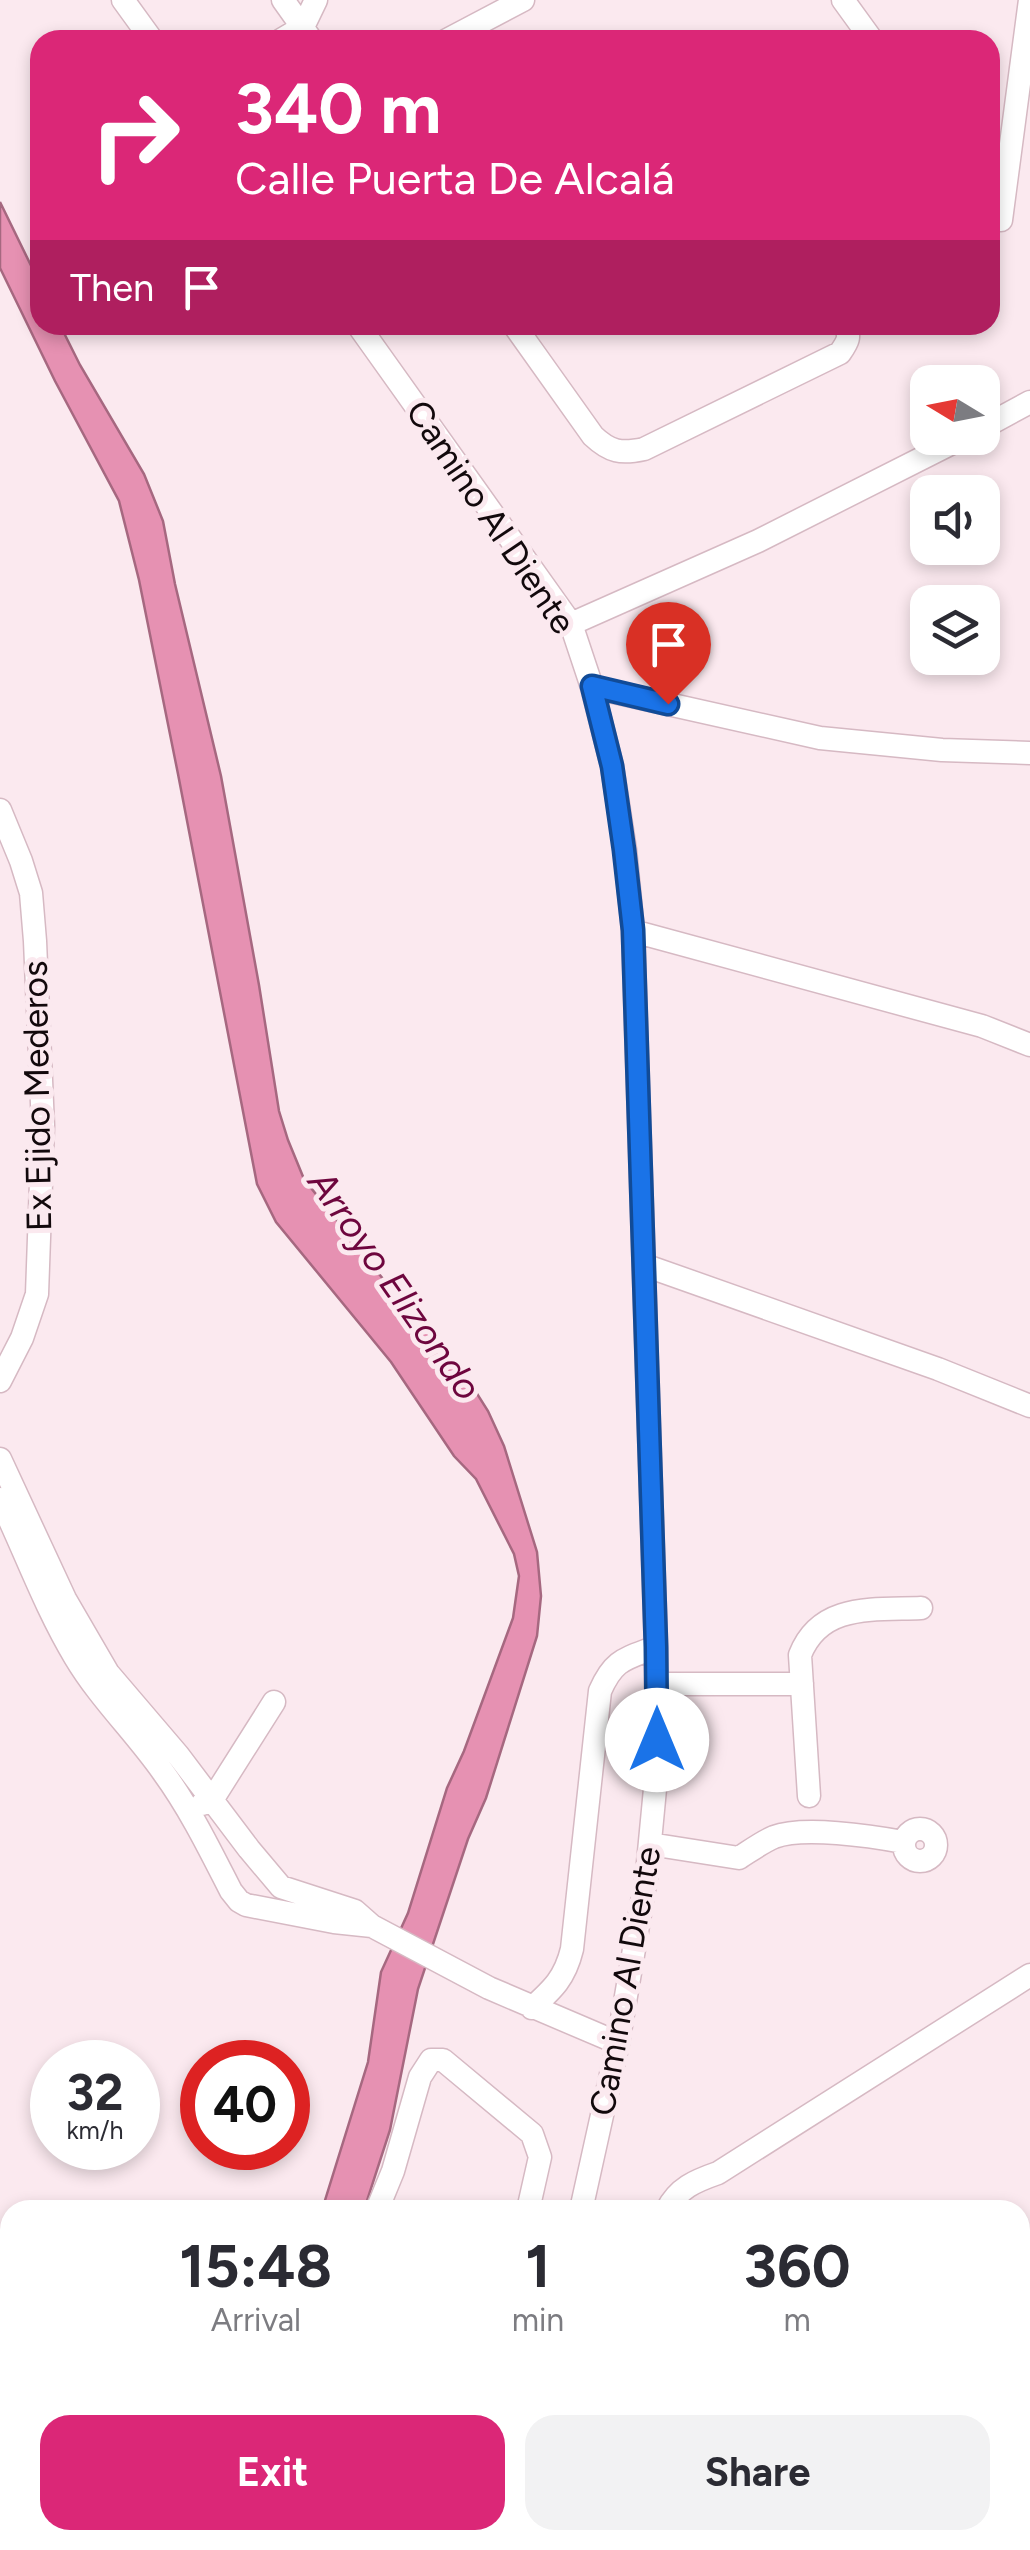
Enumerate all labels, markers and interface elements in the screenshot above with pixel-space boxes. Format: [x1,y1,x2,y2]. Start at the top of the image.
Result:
text: 340 m [235,66,441,151]
icon: right [70,70,200,200]
text: Calle Puerta De Alcalá [235,151,675,205]
icon: arrive [174,260,229,315]
text: Then [70,265,154,311]
north arrow [910,365,1000,455]
map controls [910,365,1000,675]
street label: Camino Al Diente [397,392,585,642]
button: sound [910,475,1000,565]
button: layers [910,585,1000,675]
pin [626,602,711,705]
icon: arrive [641,617,696,672]
street label: Ex Ejido Mederos [14,960,60,1232]
water label: Arroyo Elizondo [297,1159,491,1409]
position arrow [605,1688,709,1792]
street label: Camino Al Diente [581,1843,669,2119]
speed limit sign: 40 [180,2040,310,2170]
text: 32 [67,2062,123,2123]
text: km/h [66,2115,124,2145]
text: 15:48 [179,2230,332,2302]
text: 1 [525,2230,551,2302]
text: 360 [744,2230,851,2302]
text: Arrival [211,2301,301,2339]
text: min [512,2301,564,2339]
text: m [783,2301,811,2339]
button: Exit [40,2415,505,2530]
button: Share [525,2415,990,2530]

